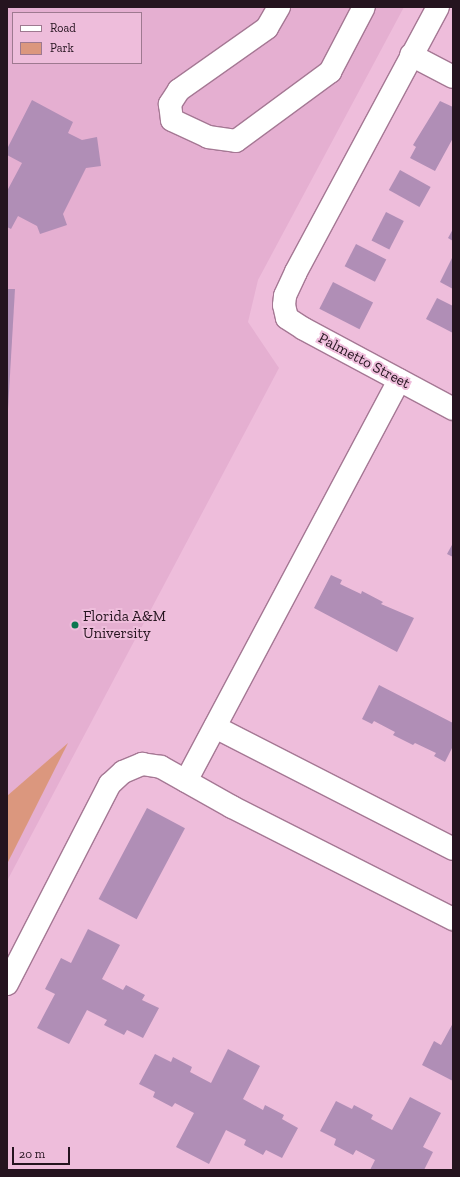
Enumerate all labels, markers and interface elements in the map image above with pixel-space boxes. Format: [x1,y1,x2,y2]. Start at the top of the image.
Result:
legend [12,12,142,64]
text: Road [50,21,76,35]
text: Park [50,41,74,55]
street label: Palmetto Street [315,329,413,393]
place label: Florida A&M University [83,607,166,642]
marker: Florida A&M University [70,620,80,630]
scale bar [14,1139,72,1165]
text: 20 m [19,1147,45,1161]

